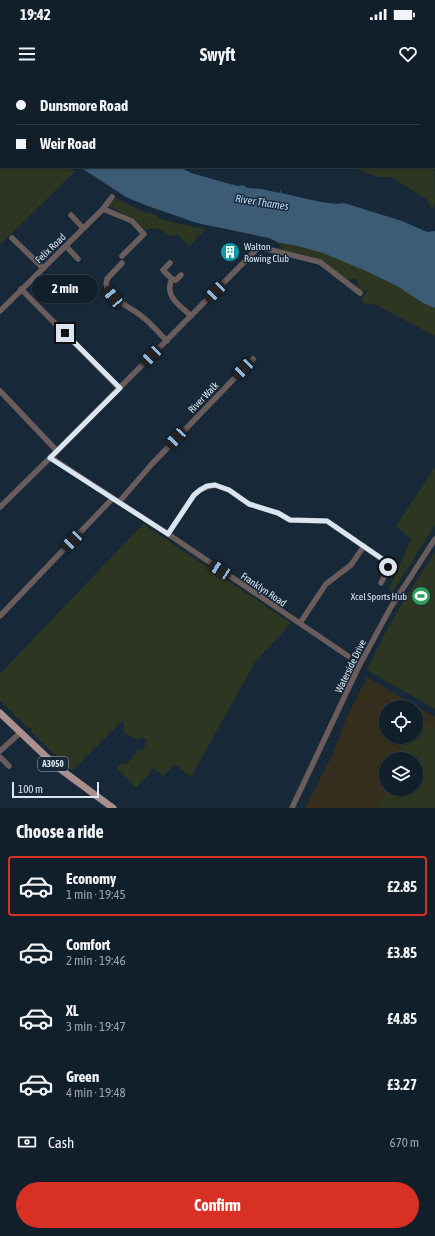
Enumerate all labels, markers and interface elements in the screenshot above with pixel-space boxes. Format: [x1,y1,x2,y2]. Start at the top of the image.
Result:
text: 19:42 [20,6,51,23]
icon: menu [16,43,38,65]
icon: heart [397,43,419,65]
text: Swyft [200,44,235,65]
text: Dunsmore Road [40,97,128,114]
text: Weir Road [40,135,96,152]
water label: River Thames [234,192,290,212]
street label: Felix Road [33,231,68,265]
building icon: Walton Rowing Club [219,241,241,263]
place label: Walton Rowing Club [244,241,289,264]
callout: 2 min [32,275,98,303]
car [202,279,228,305]
text: 2 min [52,281,78,296]
car [101,284,125,310]
route end [56,324,74,342]
car [138,343,164,369]
car [230,356,256,382]
street label: River Walk [186,379,221,415]
car [163,425,189,451]
car [59,528,85,554]
car [207,558,233,582]
route start [379,558,397,576]
street label: Franklyn Road [239,570,289,609]
sports icon: Xcel Sports Hub [410,585,432,607]
place label: Xcel Sports Hub [351,591,407,602]
street label: Waterside Drive [333,637,368,695]
map controls [379,700,423,796]
button: locate [379,700,423,744]
button: layers [379,752,423,796]
road number: A3050 [38,757,68,771]
scale bar [12,780,99,799]
text: 100 m [18,783,43,795]
text: Choose a ride [16,821,104,842]
icon: car [18,868,54,904]
text: Economy [66,870,116,887]
text: £2.85 [387,878,417,895]
text: 1 min · 19:45 [66,887,126,902]
icon: car [18,934,54,970]
text: Comfort [66,936,110,953]
text: £3.85 [387,944,417,961]
text: 2 min · 19:46 [66,953,126,968]
icon: car [18,1000,54,1036]
text: XL [66,1002,79,1019]
text: £4.85 [387,1010,417,1027]
text: 3 min · 19:47 [66,1019,126,1034]
icon: car [18,1066,54,1102]
text: Green [66,1068,99,1085]
text: £3.27 [387,1076,417,1093]
text: 4 min · 19:48 [66,1085,126,1100]
icon: cash [16,1131,38,1153]
text: Cash [48,1134,74,1151]
text: 670 m [390,1135,419,1150]
button: Confirm [16,1182,419,1228]

